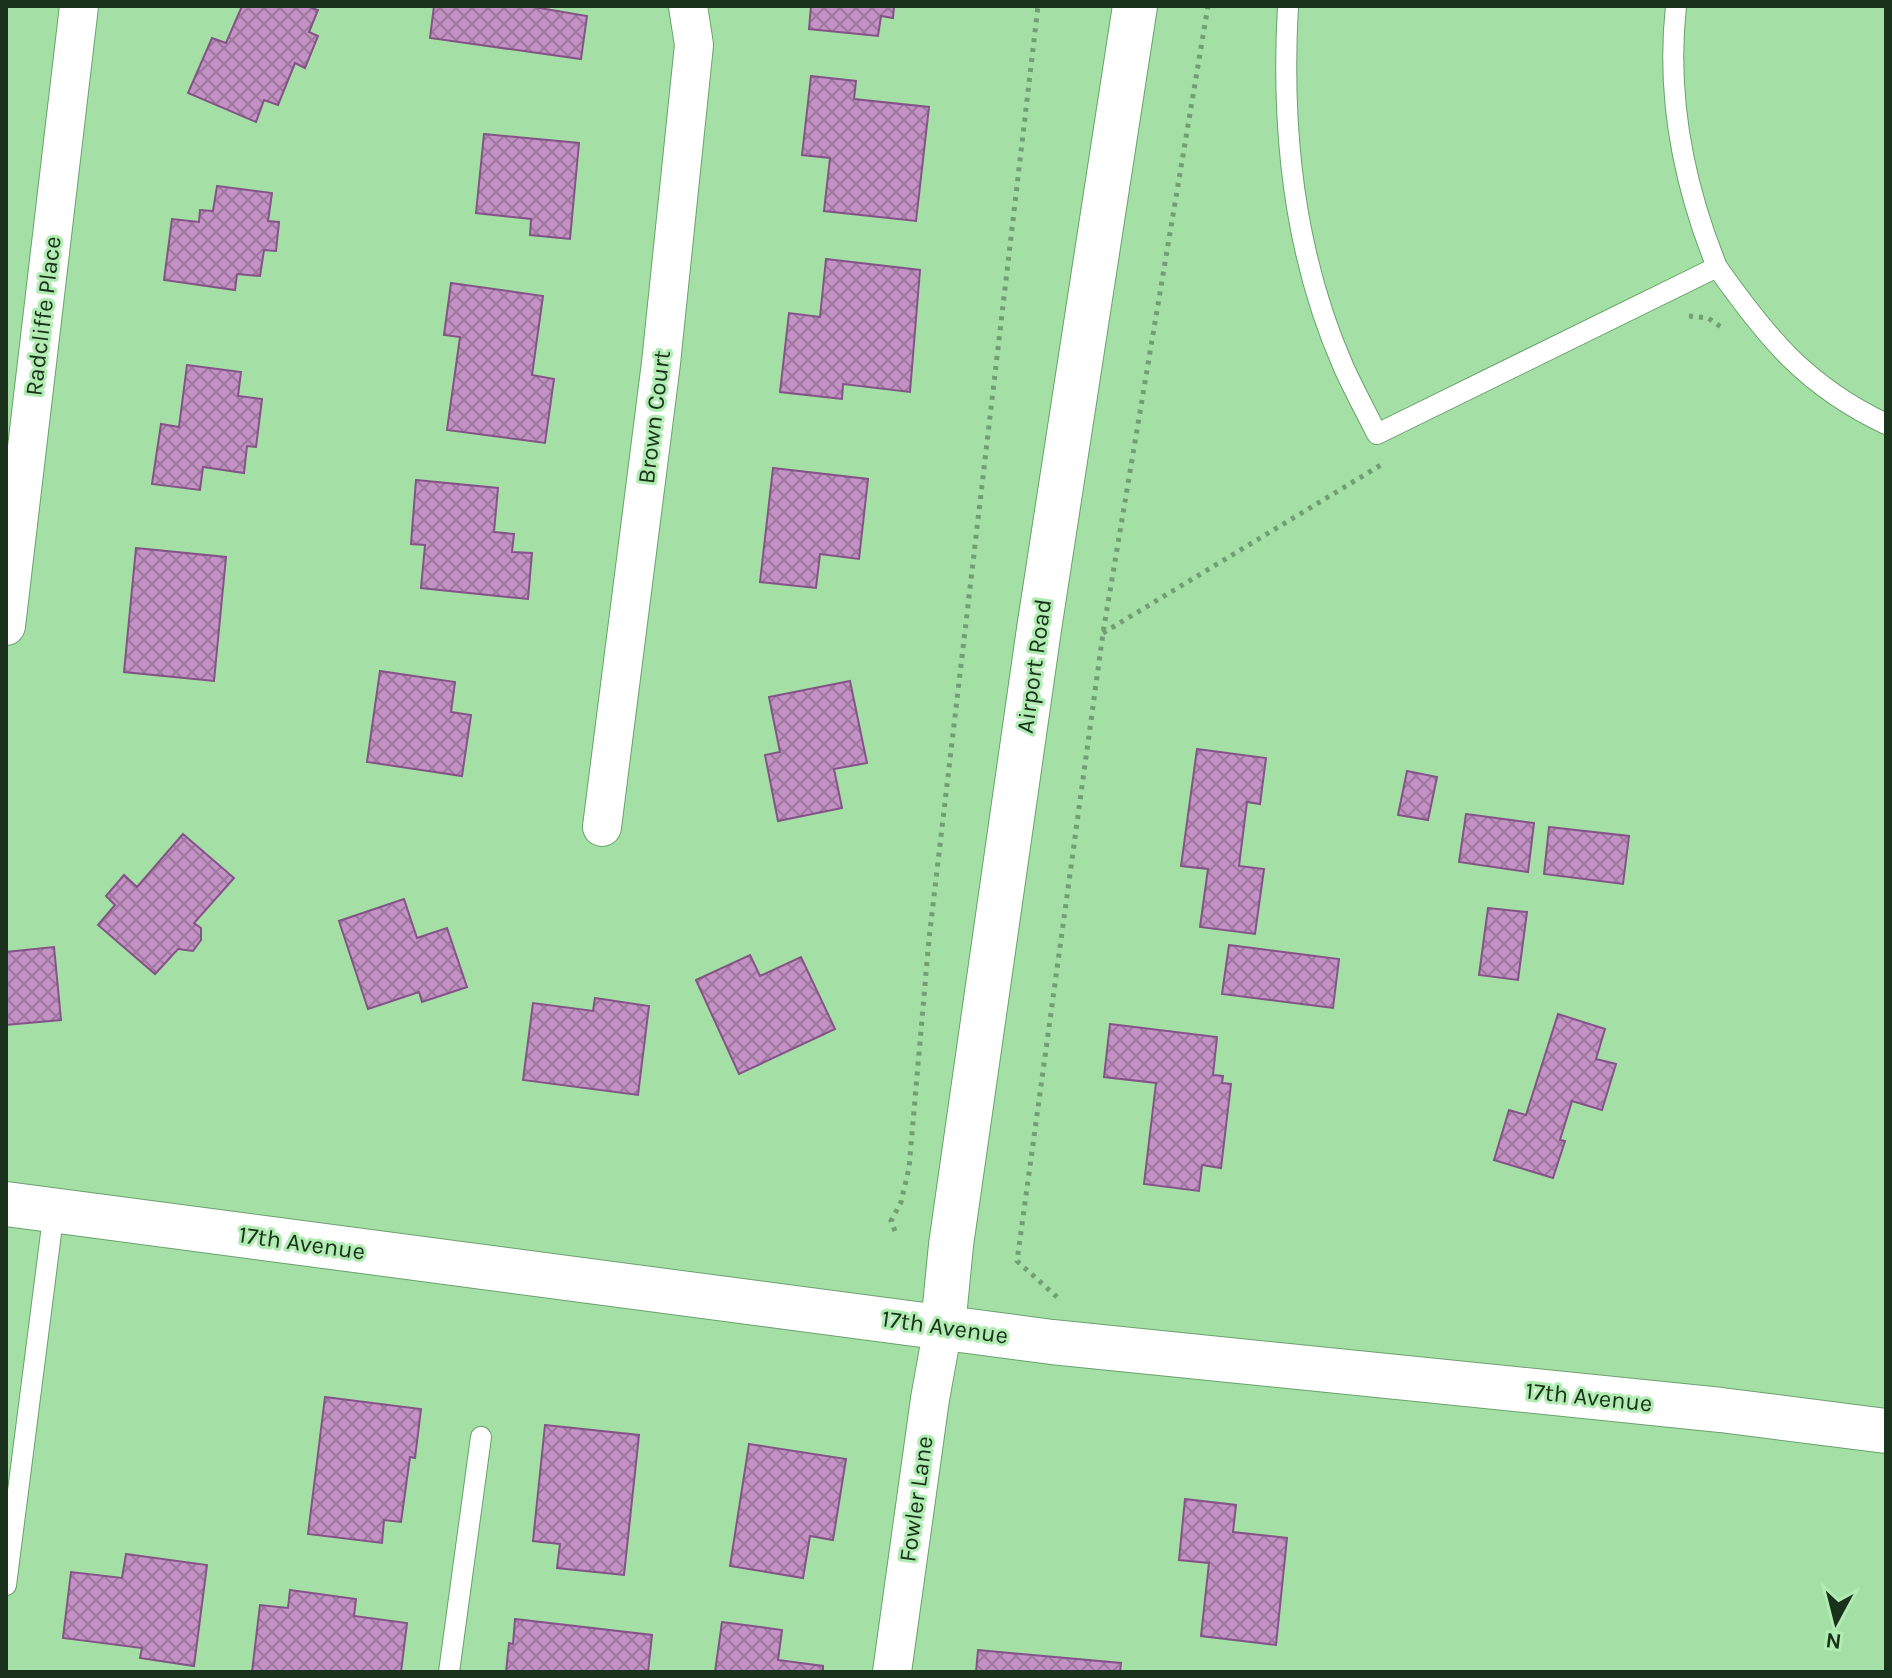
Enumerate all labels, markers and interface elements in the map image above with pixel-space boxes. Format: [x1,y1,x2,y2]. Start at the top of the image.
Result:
street label: Radcliffe Place [19,235,67,397]
street label: Brown Court [632,349,676,485]
street label: Airport Road [1011,597,1057,735]
street label: 17th Avenue [237,1220,367,1266]
street label: 17th Avenue [880,1304,1010,1350]
street label: 17th Avenue [1524,1376,1654,1418]
street label: Fowler Lane [893,1434,939,1564]
north arrow [1796,1582,1876,1662]
text: N [1824,1627,1843,1655]

